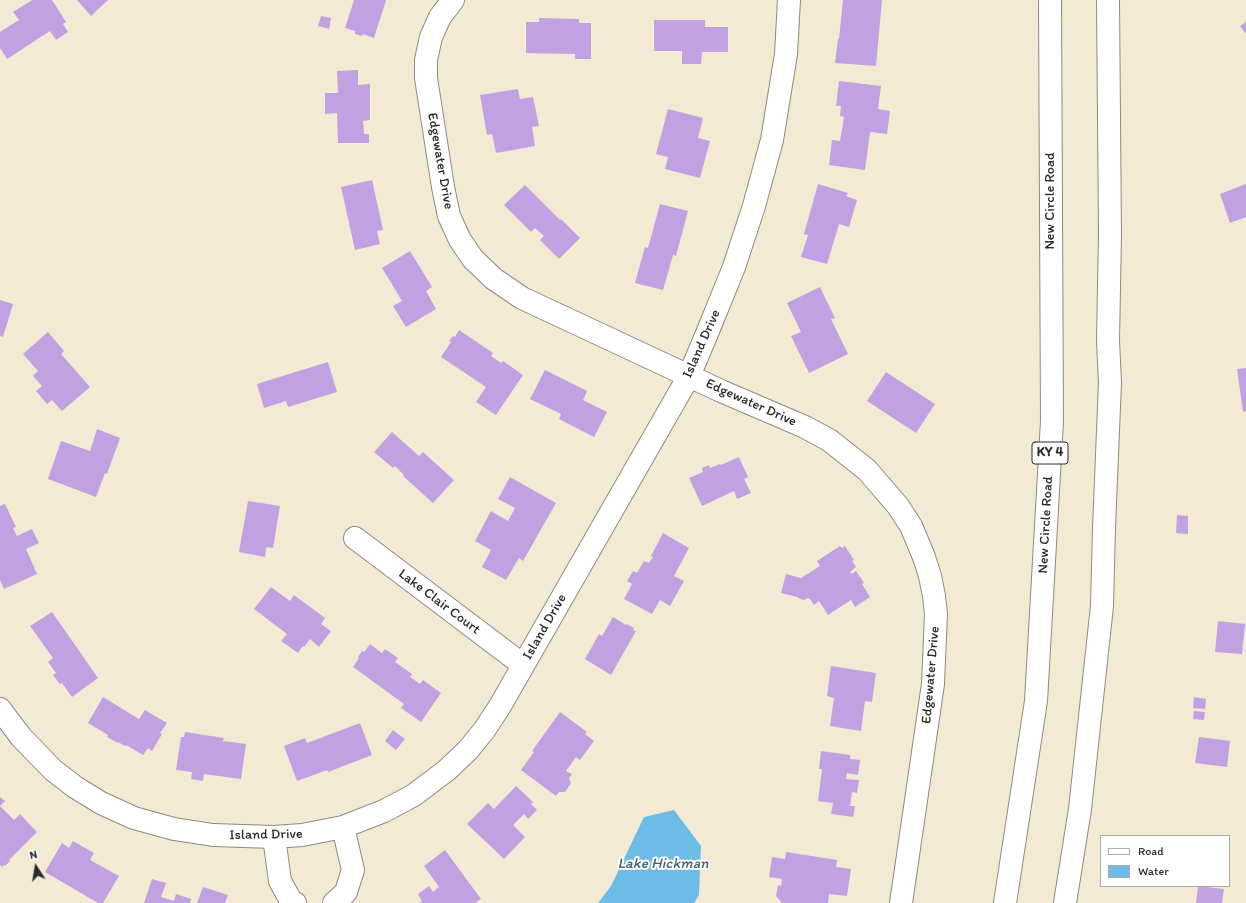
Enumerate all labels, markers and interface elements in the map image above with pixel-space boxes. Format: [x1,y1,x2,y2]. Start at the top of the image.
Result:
street label: Edgewater Drive [423,111,457,211]
street label: New Circle Road [1042,152,1058,250]
street label: Island Drive [679,307,725,381]
street label: Edgewater Drive [703,375,799,431]
road number: KY 4 [1032,442,1068,464]
street label: New Circle Road [1035,476,1057,574]
street label: Lake Clair Court [395,566,483,638]
street label: Island Drive [519,591,571,663]
street label: Edgewater Drive [918,626,944,724]
street label: Island Drive [229,826,303,844]
legend [1100,835,1230,887]
text: Road [1138,844,1164,858]
north arrow [16,847,56,887]
text: N [28,848,38,862]
water label: Lake Hickman [617,855,709,873]
text: Water [1138,864,1169,878]

